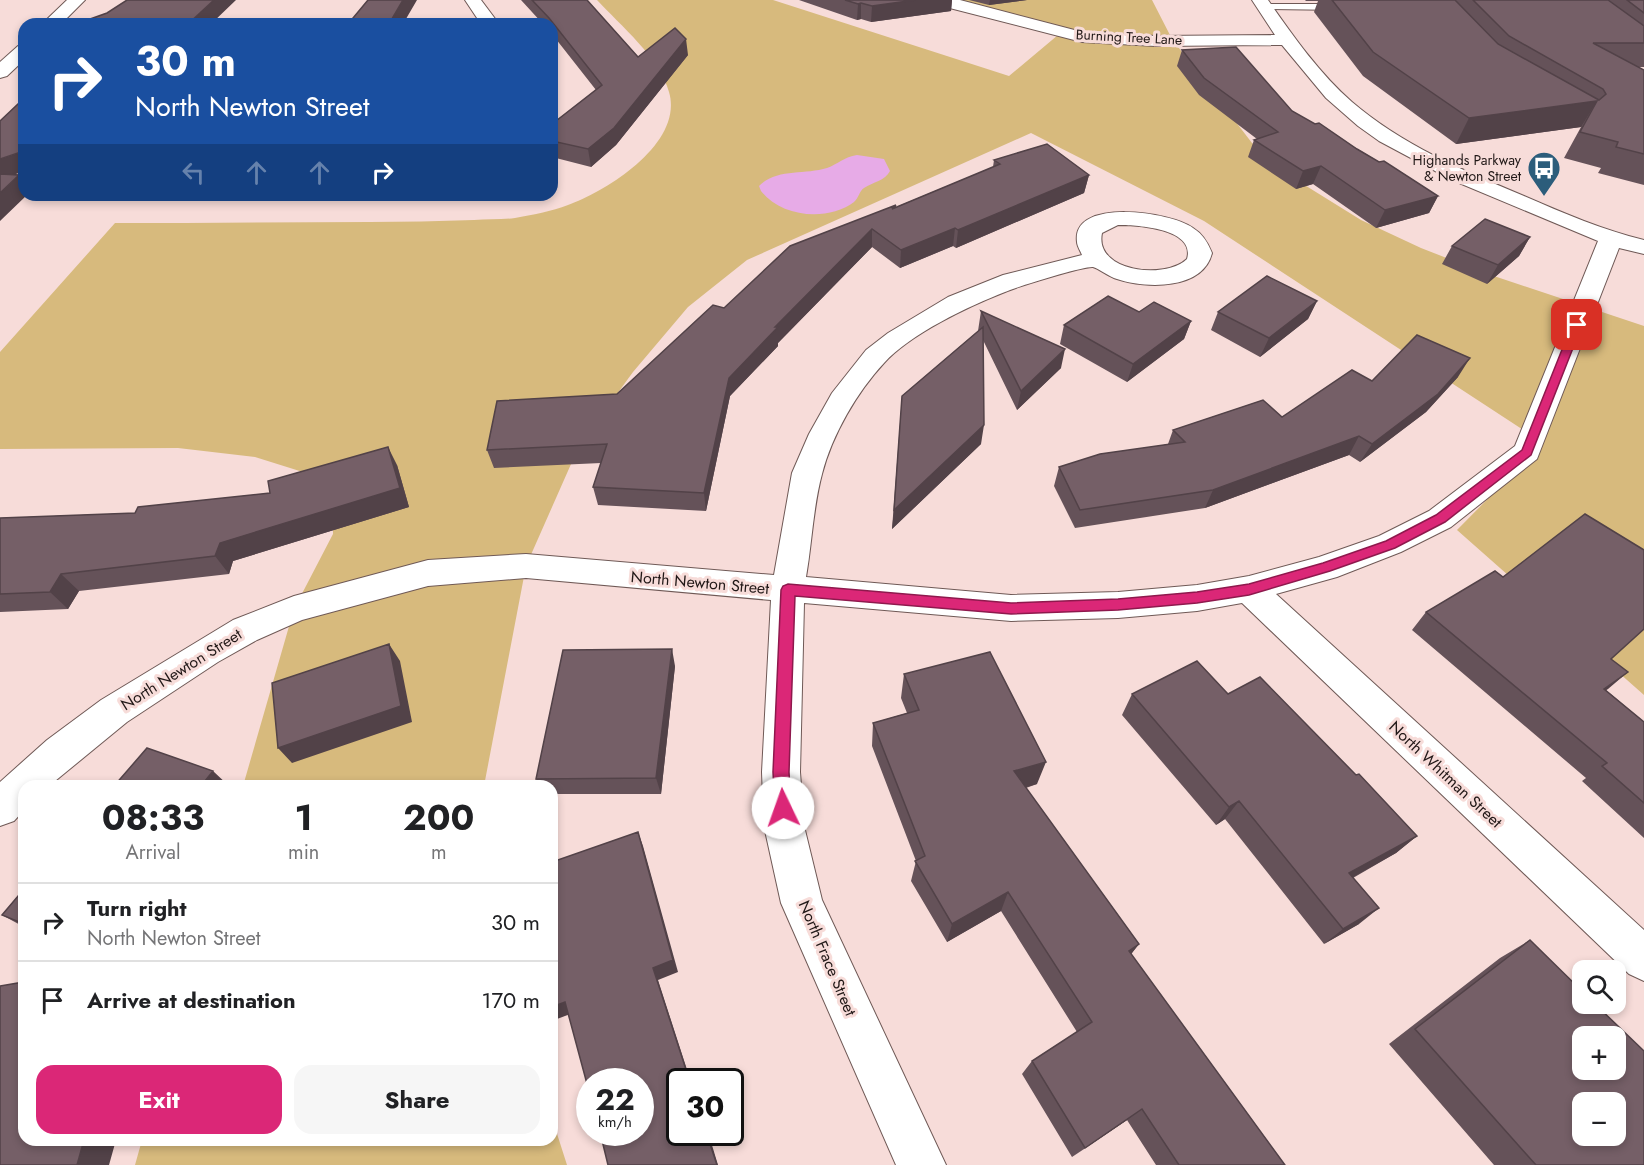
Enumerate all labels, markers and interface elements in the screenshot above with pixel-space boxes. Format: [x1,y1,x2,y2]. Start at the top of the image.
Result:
street label: Burning Tree Lane [1075,24,1183,50]
text: 30 m [135,31,236,92]
icon: right [36,42,114,120]
text: North Newton Street [135,87,369,126]
place label: Highands Parkway & Newton Street [1413,150,1522,186]
bus stop icon: Highands Parkway & Newton Street [1526,150,1562,197]
icon: left [177,156,210,189]
icon: ahead [240,156,273,189]
icon: ahead [303,156,336,189]
icon: right [366,156,399,189]
pin [1551,299,1602,350]
icon: arrive [1560,308,1593,341]
street label: North Newton Street [630,565,770,600]
street label: North Newton Street [116,623,246,716]
street label: North Whitman Street [1384,716,1508,833]
position arrow [751,776,815,840]
text: 08:33 [102,791,204,843]
text: 1 [295,791,313,843]
text: 200 [403,791,474,843]
text: Arrival [125,838,181,867]
text: min [288,838,319,867]
text: m [431,838,446,867]
text: Turn right [87,892,187,924]
street label: North Frace Street [793,897,862,1020]
icon: right [36,906,69,939]
text: 30 m [491,906,540,938]
text: North Newton Street [87,924,261,953]
map controls [1572,960,1626,1146]
button: search [1572,960,1626,1014]
icon: arrive [36,984,69,1017]
text: Arrive at destination [87,984,296,1016]
text: 170 m [482,984,540,1016]
button: + [1572,1026,1626,1080]
button: Exit [36,1065,282,1134]
button: Share [294,1065,540,1134]
speed limit sign: 30 [666,1068,744,1146]
text: 22 [595,1078,635,1121]
button: − [1572,1092,1626,1146]
text: km/h [598,1111,632,1133]

